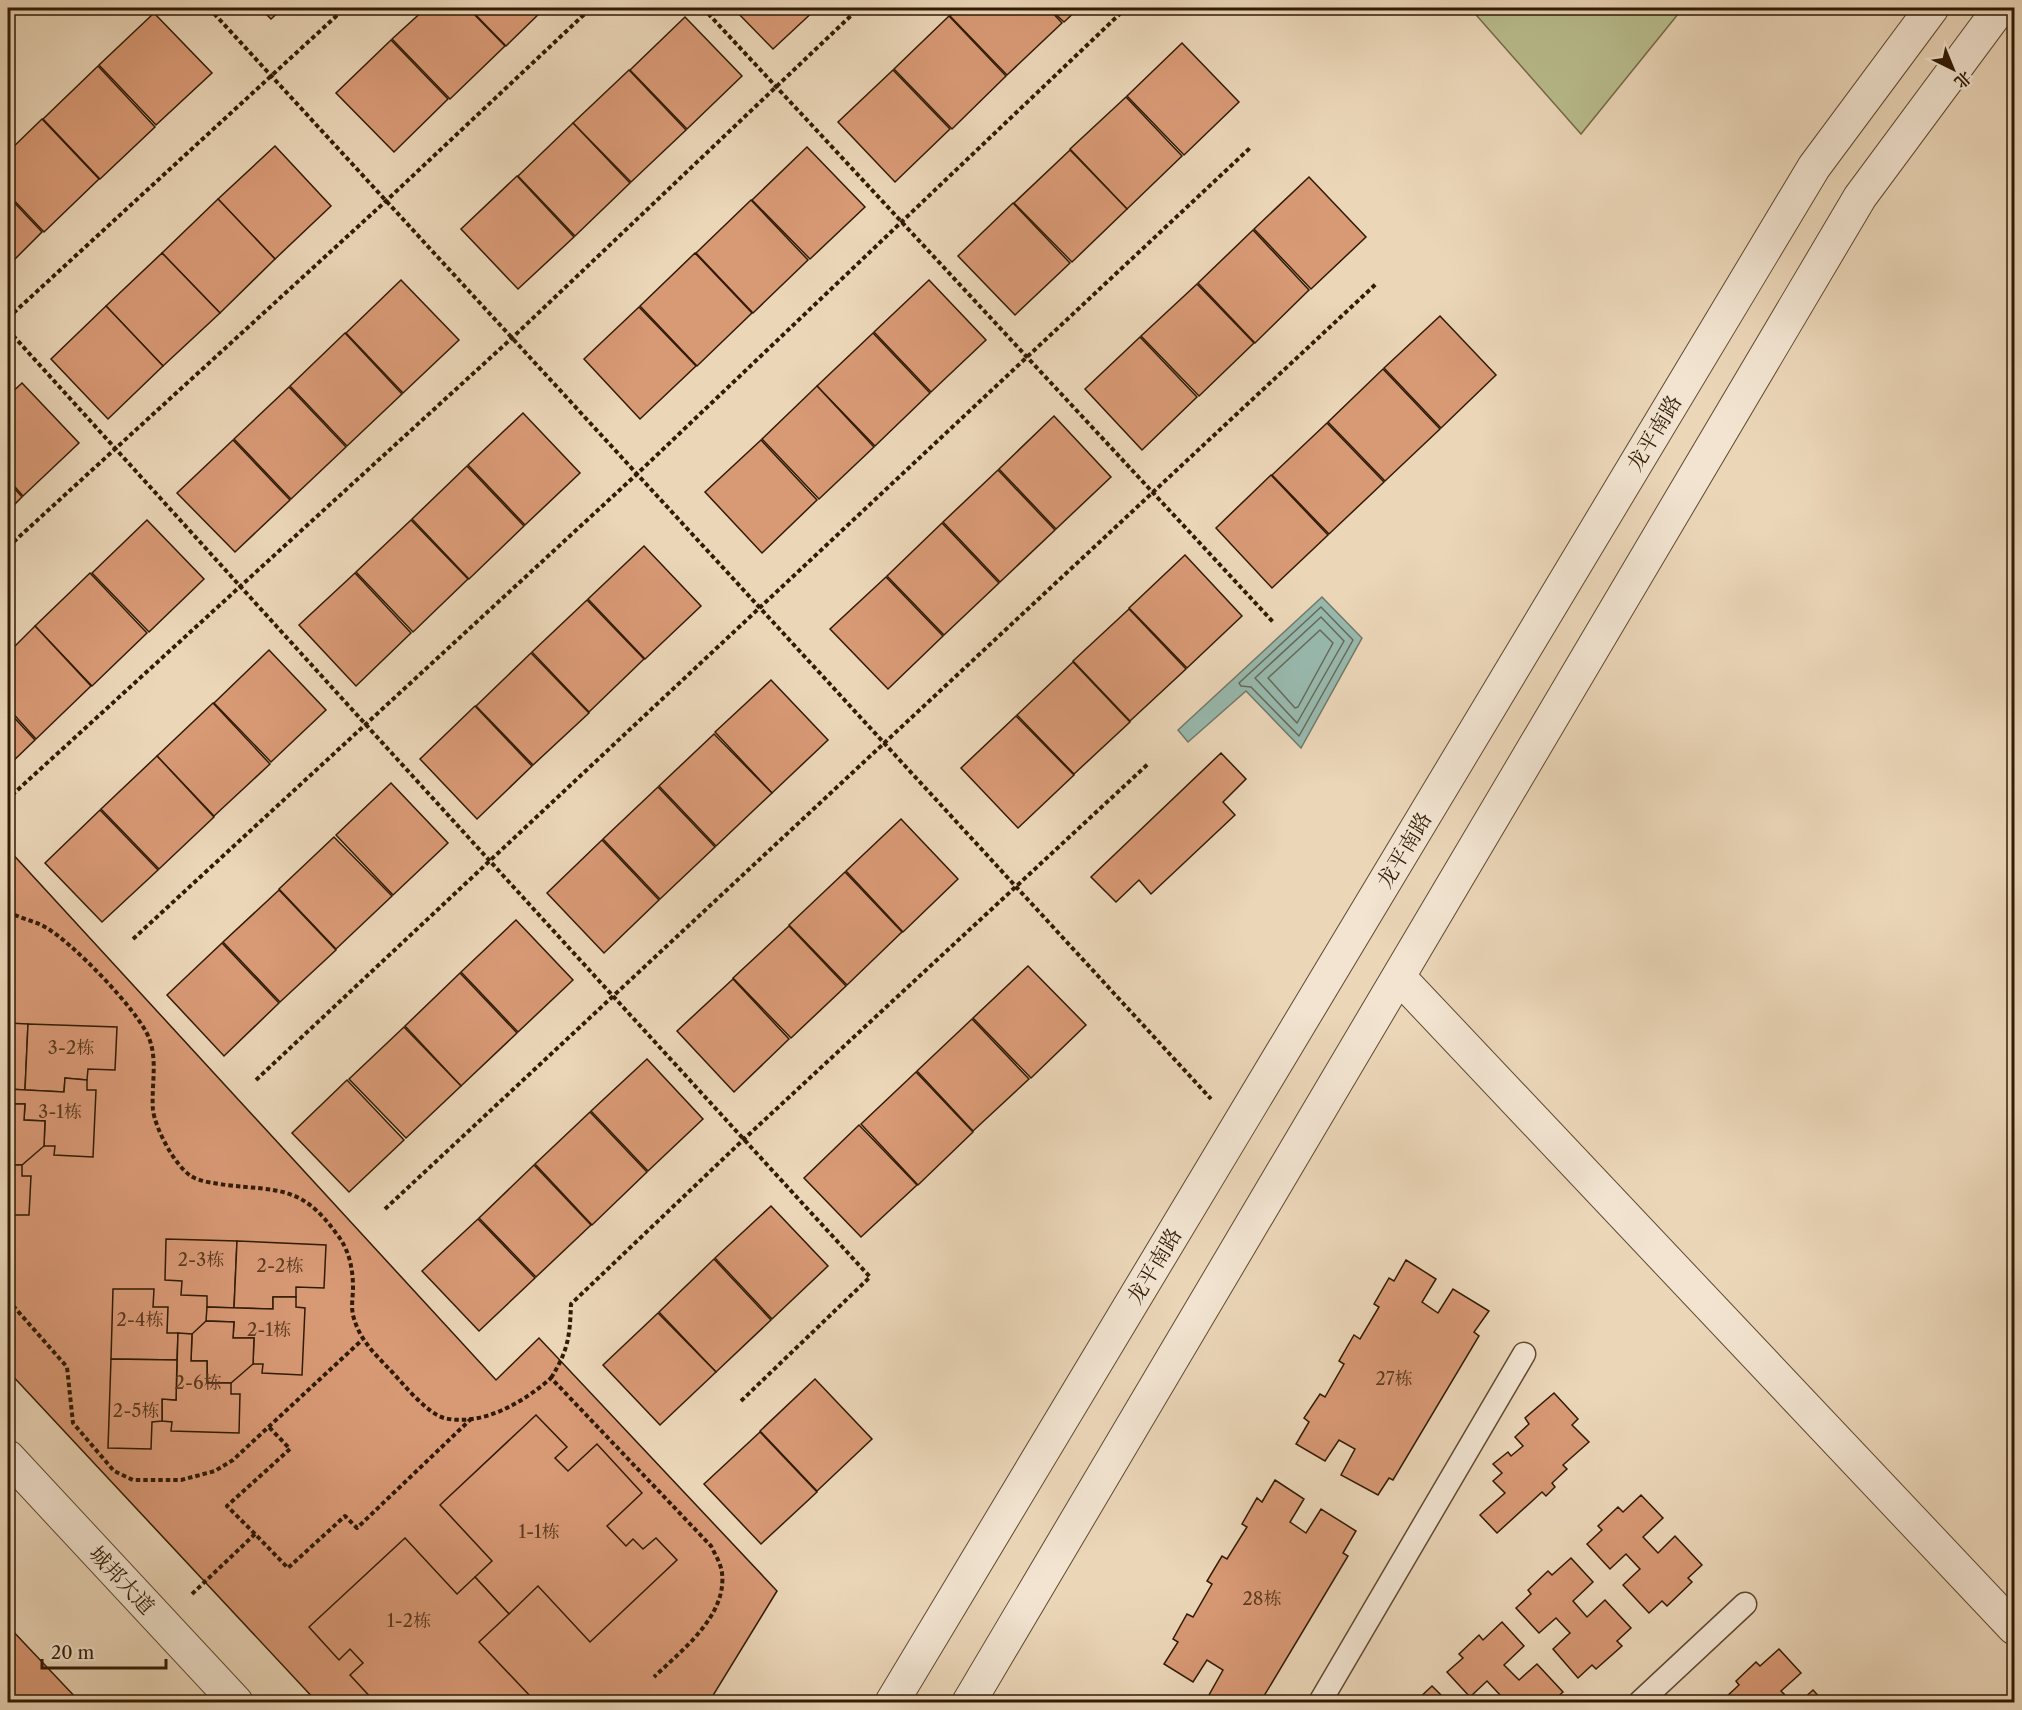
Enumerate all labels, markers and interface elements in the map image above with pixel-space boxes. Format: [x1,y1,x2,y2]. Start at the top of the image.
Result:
north arrow [1923,39,1983,99]
text: 北 [1951,67,1976,93]
street label: 龙平南路 [1622,391,1686,475]
street label: 龙平南路 [1372,808,1436,892]
house number: 3-2栋 [48,1037,94,1059]
house number: 3-1栋 [38,1101,82,1123]
street label: 龙平南路 [1122,1224,1186,1308]
house number: 2-3栋 [178,1249,224,1271]
house number: 2-2栋 [257,1255,303,1277]
house number: 2-4栋 [117,1309,163,1331]
house number: 2-1栋 [247,1319,291,1341]
house number: 27栋 [1375,1368,1413,1390]
house number: 2-6栋 [174,1372,222,1394]
house number: 2-5栋 [113,1400,159,1422]
house number: 1-1栋 [518,1521,560,1543]
street label: 城邦大道 [84,1541,160,1619]
house number: 28栋 [1242,1588,1282,1610]
house number: 1-2栋 [387,1610,431,1632]
scale bar [42,1632,166,1670]
text: 20 m [51,1642,95,1664]

